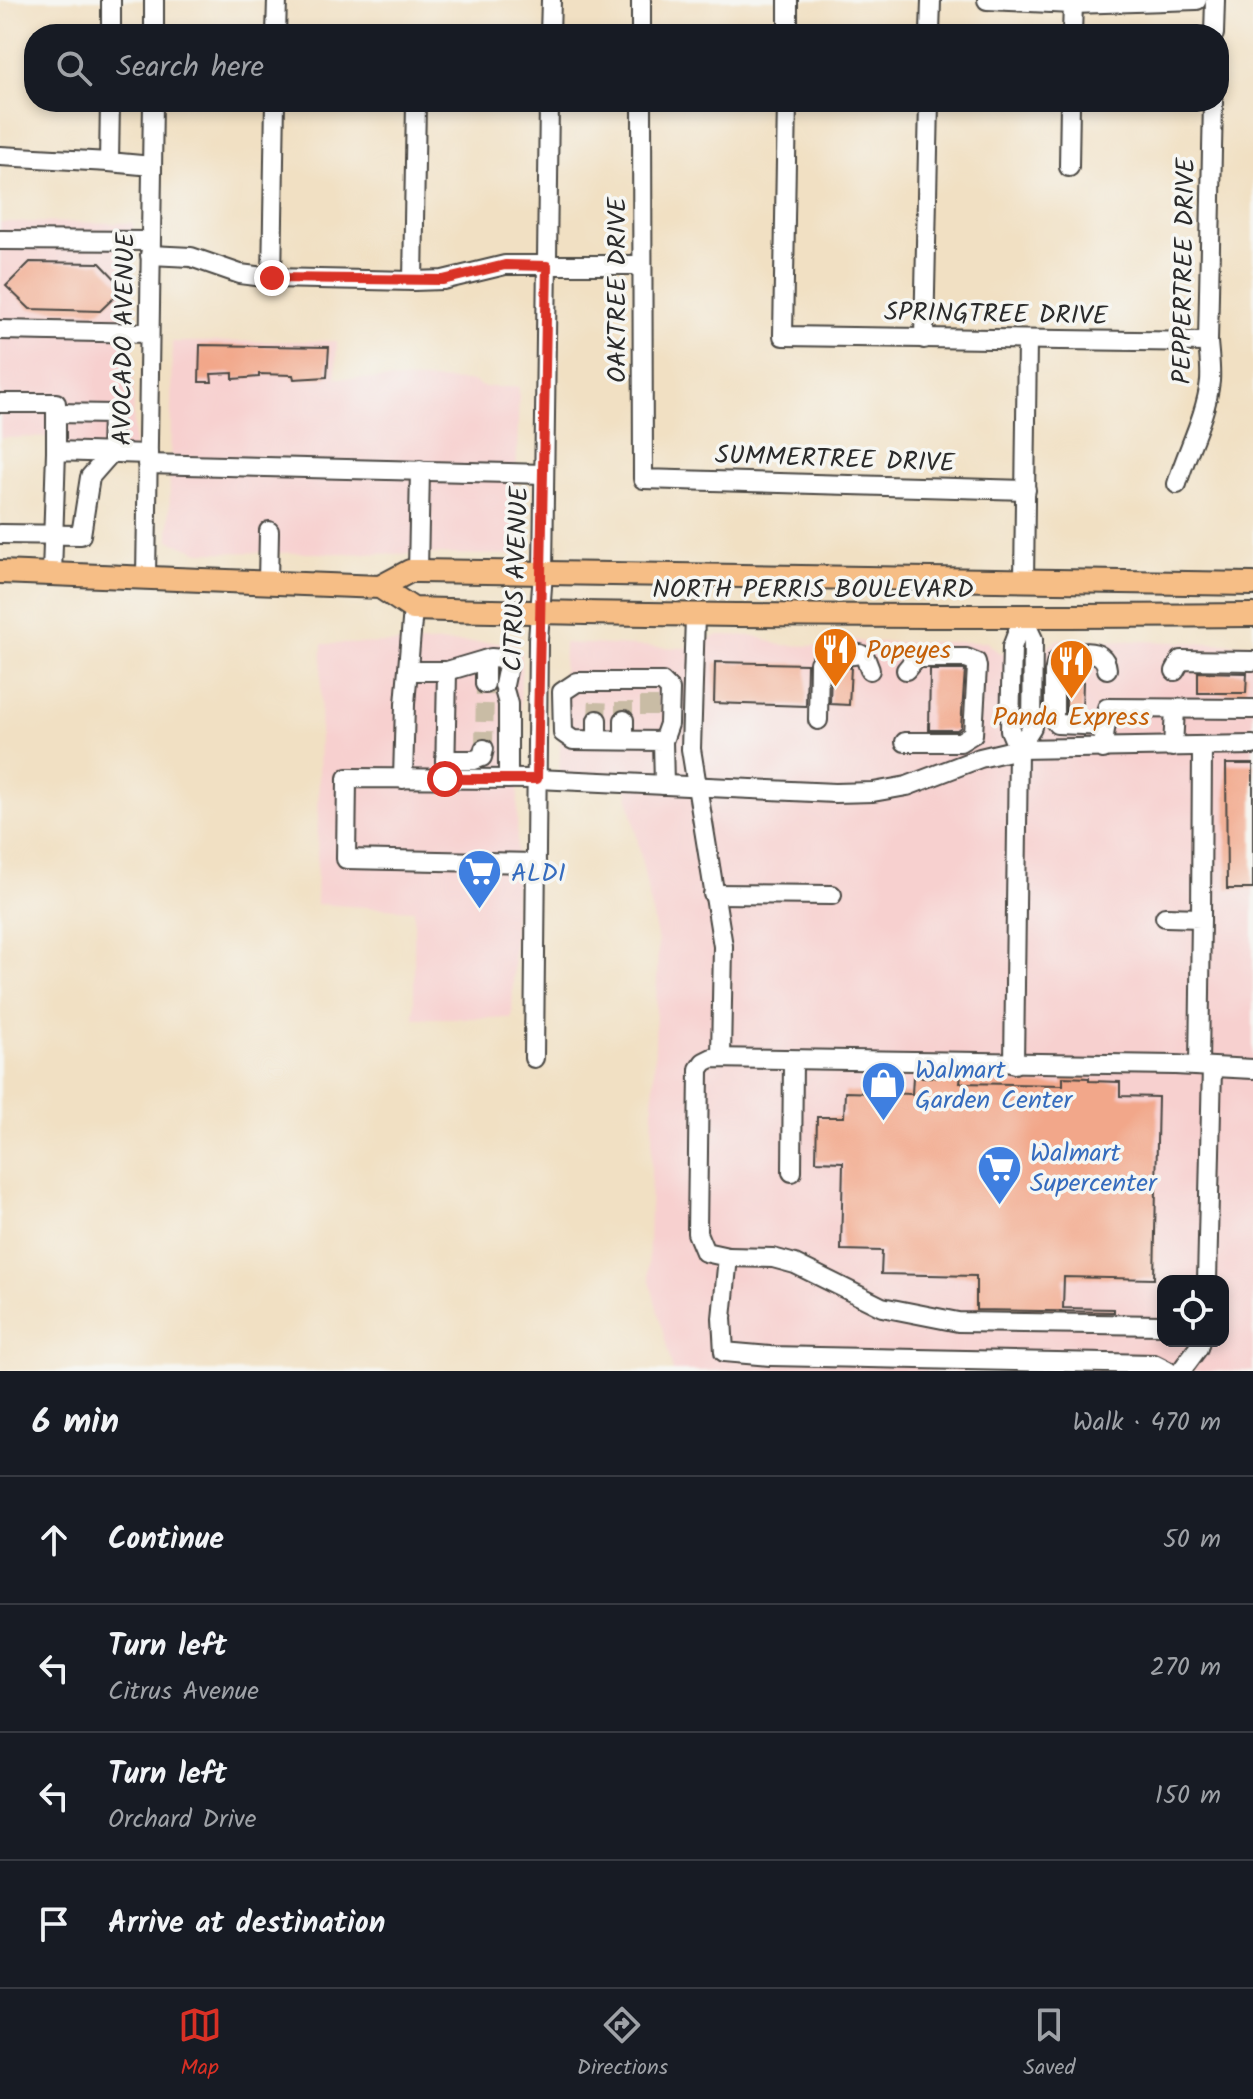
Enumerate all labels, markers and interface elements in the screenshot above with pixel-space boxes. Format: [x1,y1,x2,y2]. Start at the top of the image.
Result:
search box [24,24,1229,112]
text: Search here [116,44,264,92]
icon: search [52,46,96,90]
street label: PEPPERTREE DRIVE [1162,156,1208,385]
street label: OAKTREE DRIVE [597,196,639,383]
street label: AVOCADO AVENUE [102,231,148,446]
route end [254,260,290,296]
street label: SPRINGTREE DRIVE [884,292,1109,338]
street label: SUMMERTREE DRIVE [714,435,956,485]
street label: CITRUS AVENUE [493,485,541,673]
street label: NORTH PERRIS BOULEVARD [652,569,974,611]
restaurant icon: Popeyes [811,625,859,688]
place label: Popeyes [866,630,951,672]
restaurant icon: Panda Express [1047,637,1095,700]
place label: Panda Express [993,697,1149,739]
route start [427,761,463,797]
supermarket icon: ALDI [456,848,504,911]
place label: ALDI [511,853,566,895]
place label: Walmart Garden Center [915,1050,1074,1122]
shop icon: Walmart Garden Center [860,1060,908,1123]
place label: Walmart Supercenter [1030,1133,1158,1205]
supermarket icon: Walmart Supercenter [975,1143,1023,1206]
map controls [1157,1275,1229,1347]
button: locate [1157,1275,1229,1347]
text: 6 min [32,1396,119,1450]
text: Walk · 470 m [1072,1402,1221,1444]
text: Continue [108,1516,224,1564]
icon: ahead [32,1518,76,1562]
text: 50 m [1163,1519,1221,1561]
text: Turn left [108,1623,227,1671]
icon: left [32,1646,76,1690]
text: 270 m [1150,1647,1221,1689]
text: Citrus Avenue [108,1671,259,1713]
text: Turn left [108,1751,227,1799]
icon: left [32,1774,76,1818]
text: 150 m [1155,1775,1221,1817]
text: Orchard Drive [108,1799,257,1841]
text: Arrive at destination [108,1900,385,1948]
icon: arrive [32,1902,76,1946]
tab: Map [178,2003,222,2086]
tab: Directions [577,2003,668,2086]
tab: Saved [1023,2003,1075,2086]

